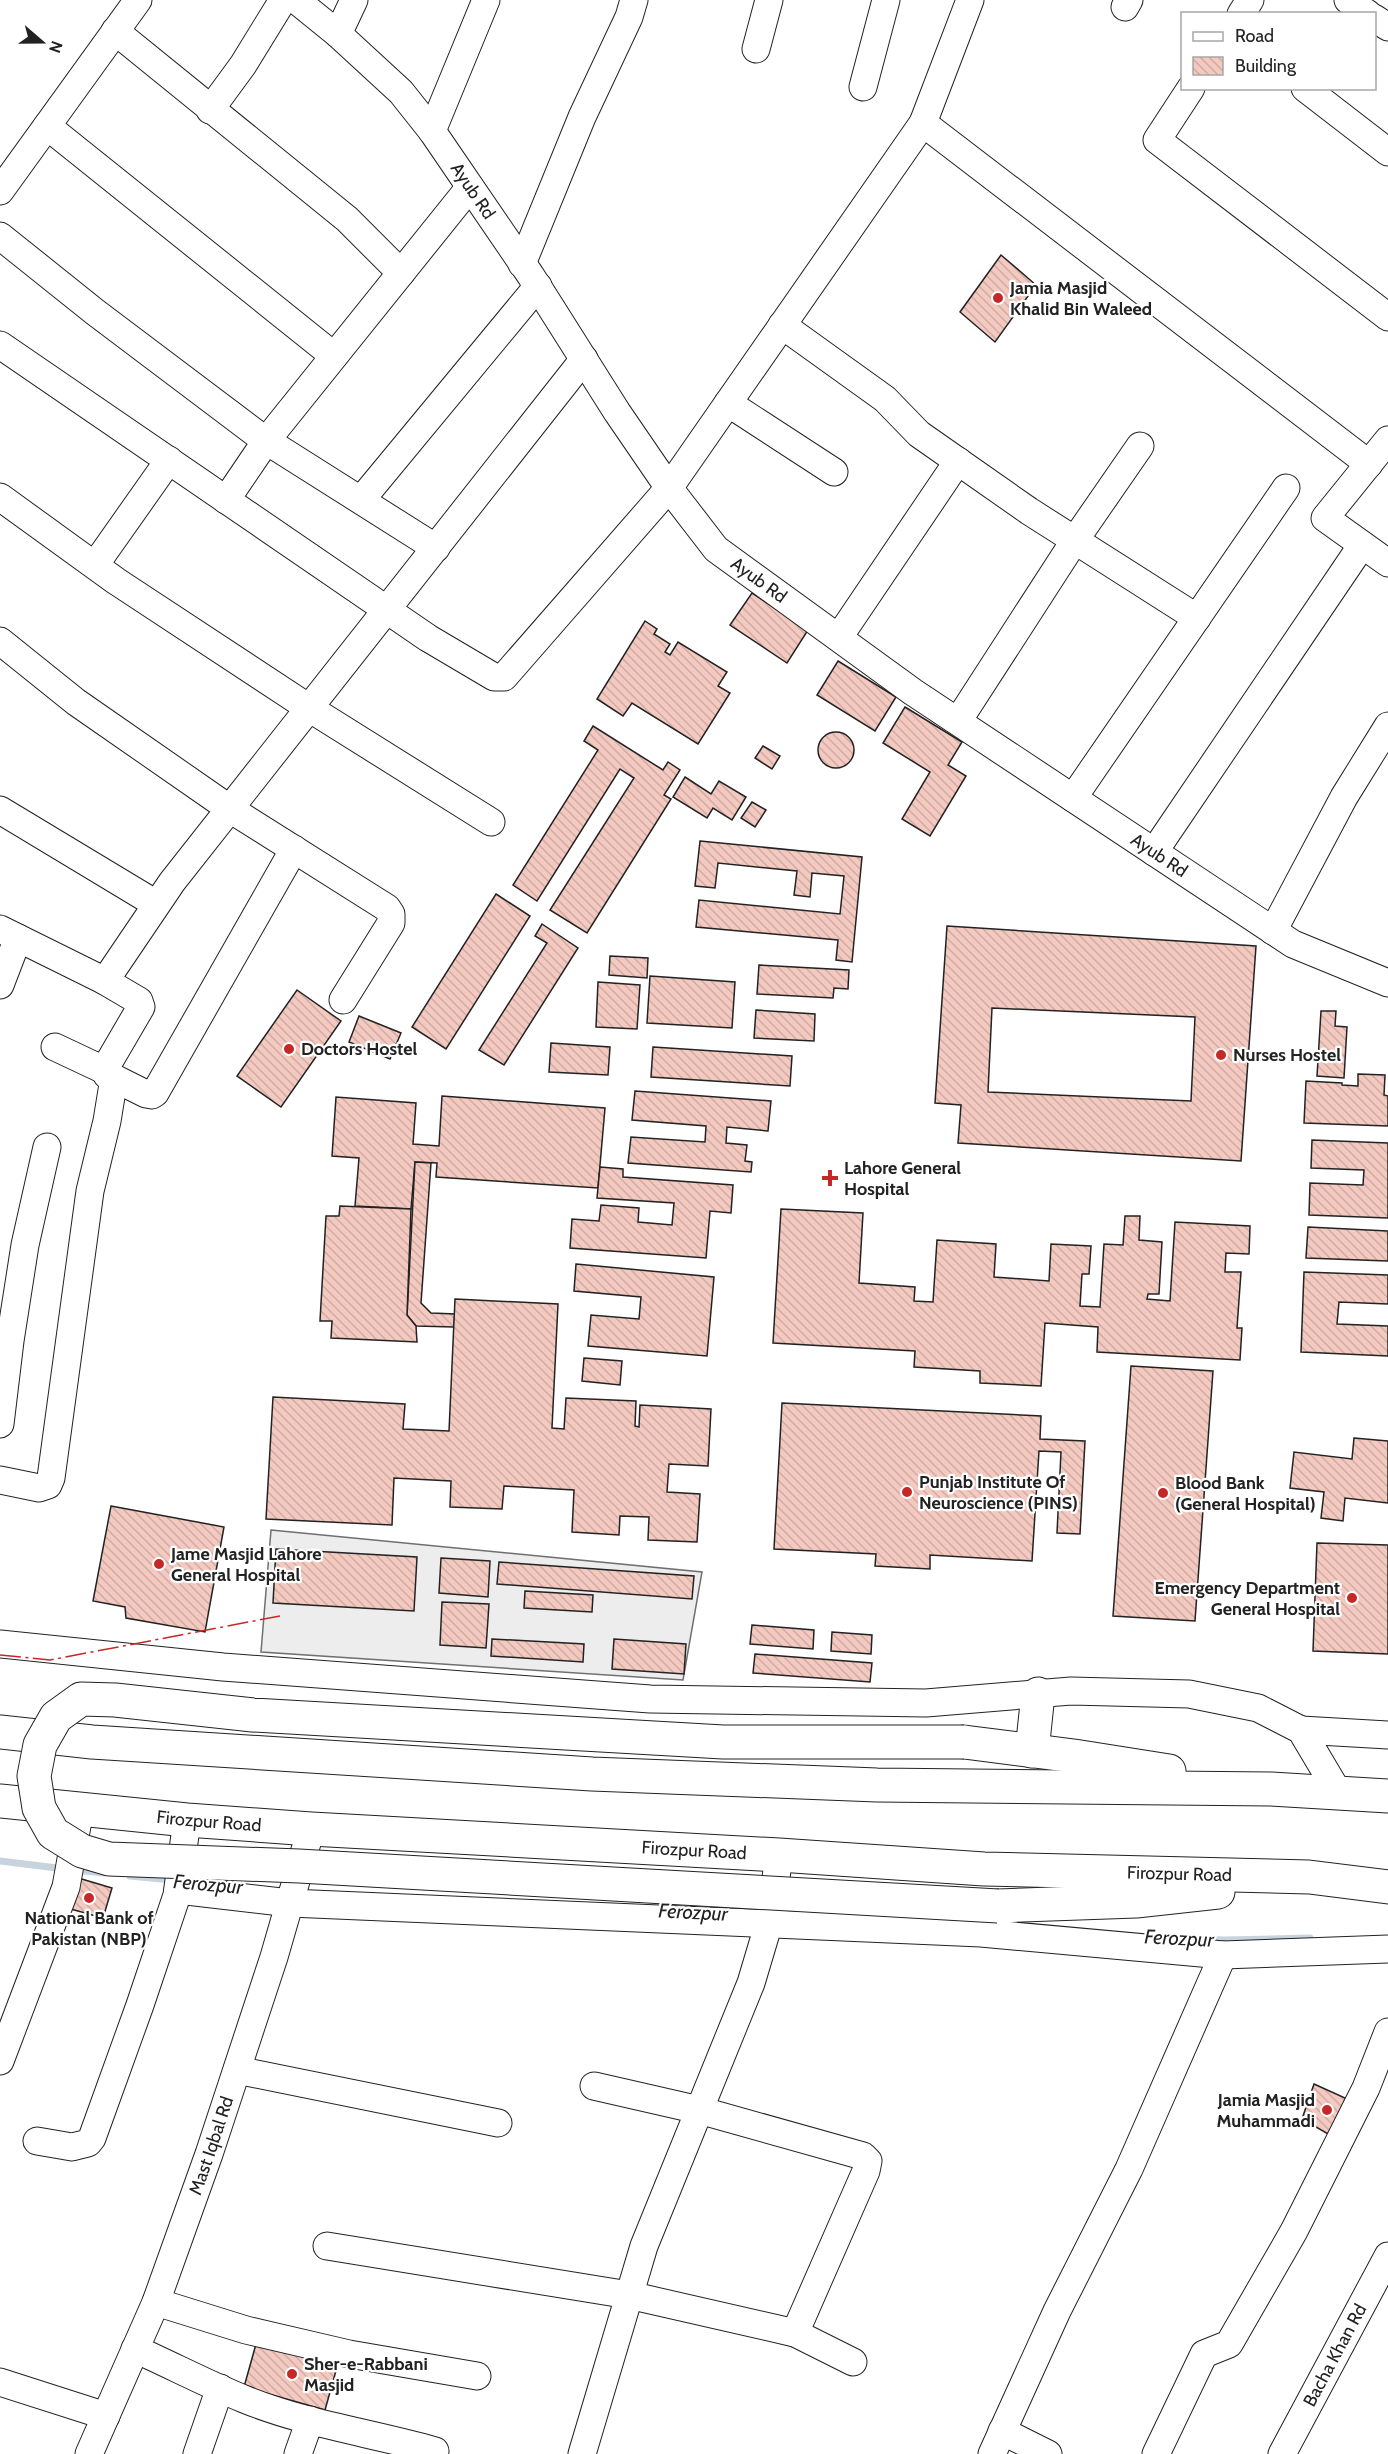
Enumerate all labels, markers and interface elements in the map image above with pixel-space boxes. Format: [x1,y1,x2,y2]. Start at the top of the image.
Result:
north arrow [12,12,72,72]
legend [1181,12,1376,90]
text: Road [1235,25,1274,47]
text: N [45,38,66,56]
text: Building [1235,55,1297,77]
street label: Ayub Rd [446,158,500,223]
place label: Jamia Masjid Khalid Bin Waleed [1009,277,1152,320]
marker: Jamia Masjid Khalid Bin Waleed [991,291,1005,305]
street label: Ayub Rd [727,553,791,608]
street label: Ayub Rd [1127,829,1192,882]
place label: Doctors Hostel [301,1038,418,1060]
marker: Doctors Hostel [282,1042,296,1056]
place label: Nurses Hostel [1233,1044,1341,1066]
marker: Nurses Hostel [1214,1048,1228,1062]
place label: Lahore General Hospital [844,1157,961,1200]
marker: Lahore General Hospital [821,1169,839,1187]
place label: Punjab Institute Of Neuroscience (PINS) [919,1471,1078,1514]
place label: Blood Bank (General Hospital) [1175,1472,1316,1515]
marker: Punjab Institute Of Neuroscience (PINS) [900,1485,914,1499]
marker: Blood Bank (General Hospital) [1156,1486,1170,1500]
place label: Jame Masjid Lahore General Hospital [170,1543,321,1586]
marker: Jame Masjid Lahore General Hospital [152,1557,166,1571]
place label: Emergency Department General Hospital [1155,1577,1340,1620]
marker: Emergency Department General Hospital [1345,1591,1359,1605]
street label: Firozpur Road [156,1806,262,1836]
street label: Firozpur Road [641,1836,747,1864]
street label: Firozpur Road [1127,1862,1232,1886]
water label: Ferozpur [172,1869,245,1899]
marker: National Bank of Pakistan (NBP) [82,1891,96,1905]
water label: Ferozpur [658,1898,729,1926]
place label: National Bank of Pakistan (NBP) [24,1907,154,1950]
water label: Ferozpur [1144,1924,1215,1952]
place label: Jamia Masjid Muhammadi [1217,2089,1315,2132]
street label: Mast Iqbal Rd [184,2094,238,2198]
marker: Jamia Masjid Muhammadi [1320,2103,1334,2117]
street label: Bacha Khan Rd [1298,2300,1371,2410]
place label: Sher-e-Rabbani Masjid [304,2353,428,2396]
marker: Sher-e-Rabbani Masjid [285,2367,299,2381]

